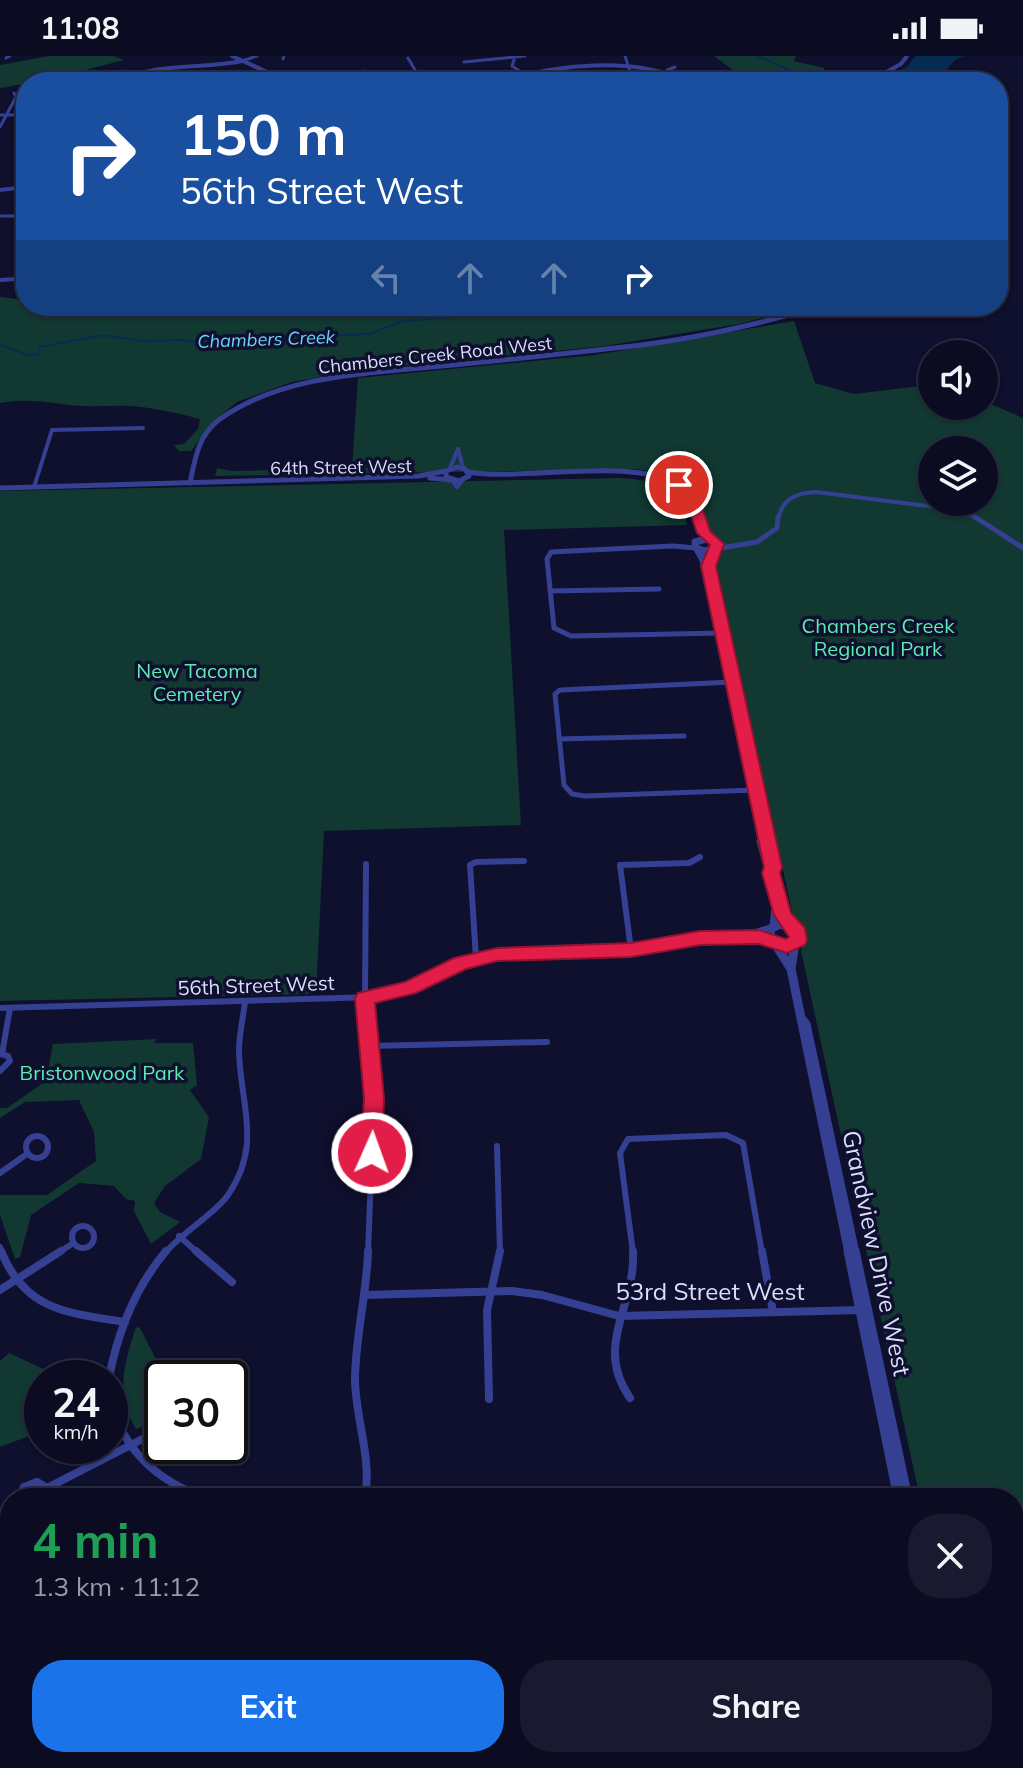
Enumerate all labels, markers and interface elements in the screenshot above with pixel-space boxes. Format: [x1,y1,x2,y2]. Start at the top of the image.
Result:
text: 11:08 [40,9,119,47]
text: 150 m [180,99,347,169]
icon: right [48,104,152,208]
text: 56th Street West [180,168,463,213]
icon: left [364,256,408,300]
icon: ahead [448,256,492,300]
icon: ahead [532,256,576,300]
icon: right [616,256,660,300]
water label: Chambers Creek [197,325,336,353]
street label: Chambers Creek Road West [317,331,553,379]
map controls [918,340,998,516]
button: sound [918,340,998,420]
button: layers [918,436,998,516]
pin [645,451,713,519]
street label: 64th Street West [270,454,412,480]
icon: arrive [657,463,701,507]
park label: Chambers Creek Regional Park [801,613,955,661]
park label: New Tacoma Cemetery [136,658,258,706]
street label: 56th Street West [177,970,335,1000]
park label: Bristonwood Park [20,1060,185,1085]
position arrow [330,1111,414,1195]
street label: Grandview Drive West [836,1127,918,1379]
street label: 53rd Street West [615,1276,805,1306]
speed limit sign: 30 [144,1360,248,1464]
text: 24 [52,1377,100,1427]
text: km/h [53,1419,99,1444]
text: 4 min [32,1510,159,1570]
button: close [908,1514,992,1598]
text: 1.3 km · 11:12 [32,1570,200,1603]
button: Exit [32,1660,504,1752]
button: Share [520,1660,992,1752]

